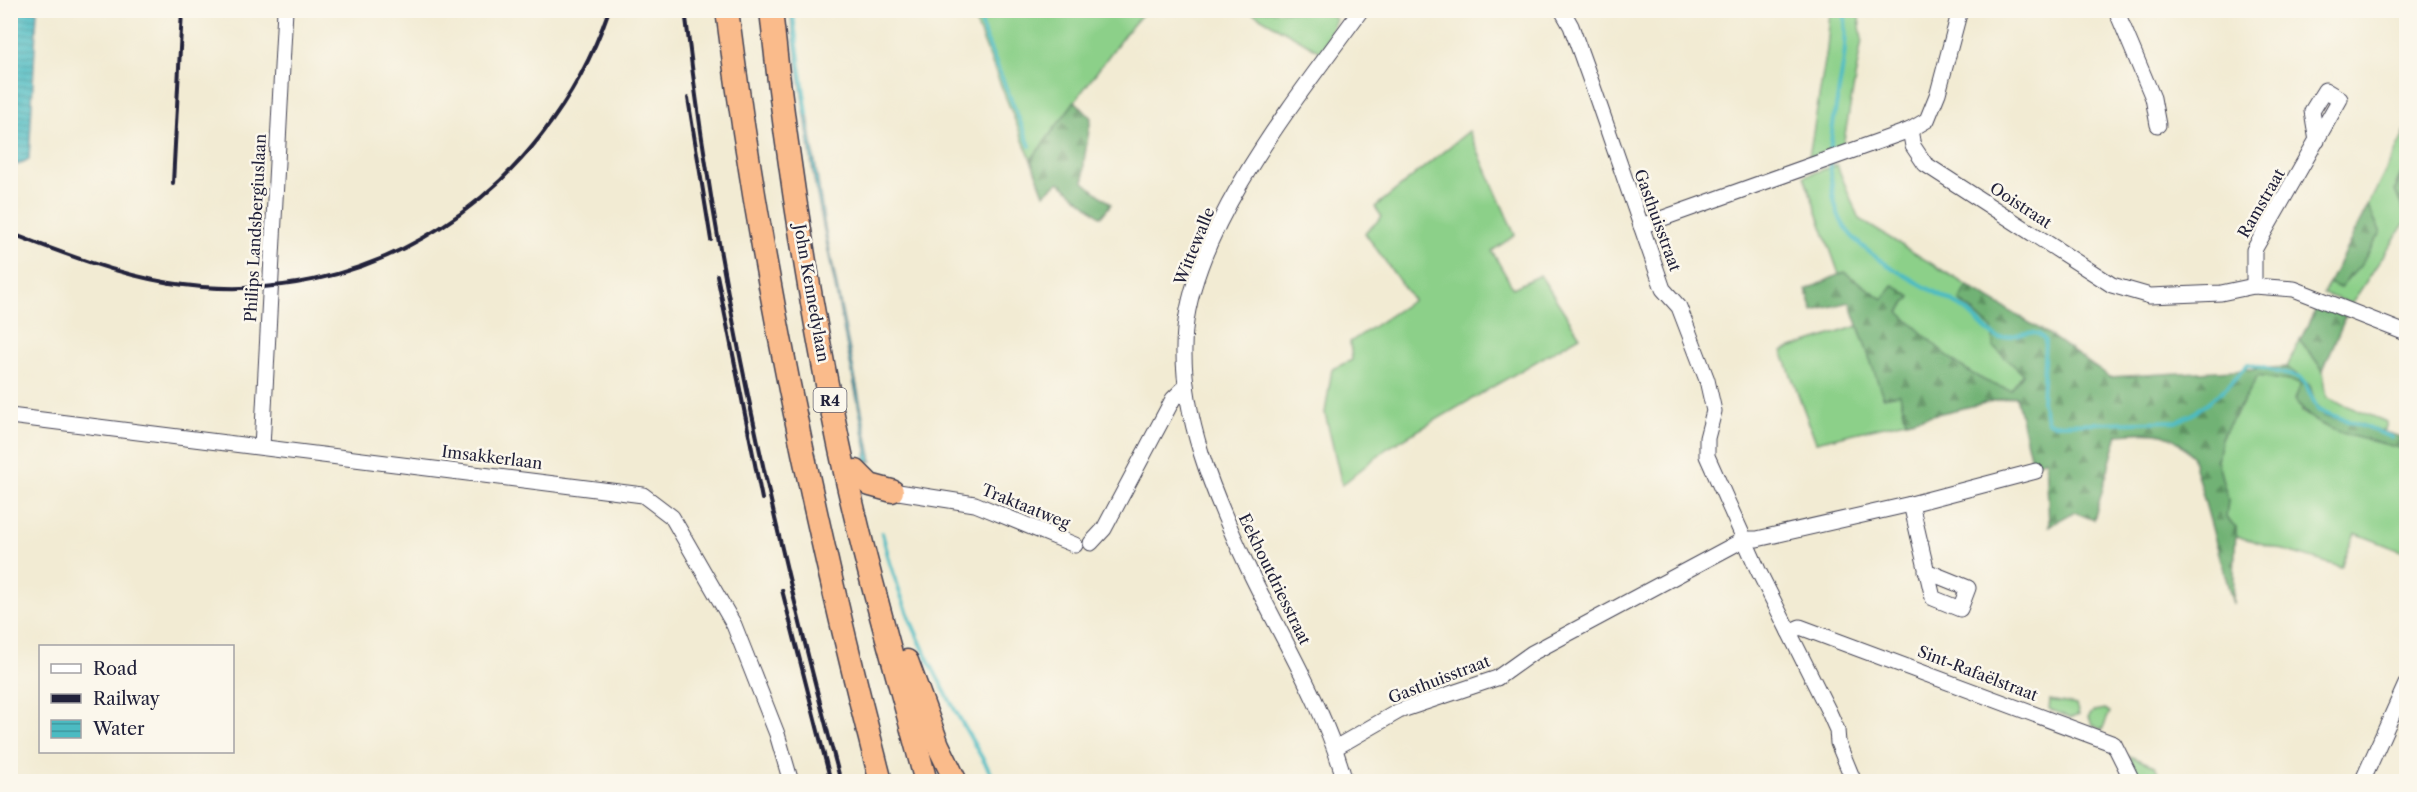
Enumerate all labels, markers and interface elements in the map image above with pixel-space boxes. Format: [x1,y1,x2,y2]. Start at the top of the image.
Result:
street label: Philips Landsbergiuslaan [240,133,270,323]
street label: Ramstraat [2233,164,2289,241]
street label: Gasthuisstraat [1630,166,1686,274]
street label: Ooistraat [1986,178,2056,233]
street label: Wittewalle [1169,204,1219,289]
street label: John Kennedylaan [790,220,834,363]
road number: R4 [814,388,846,412]
street label: Imsakkerlaan [440,441,544,473]
street label: Traktaatweg [979,479,1074,533]
street label: Eekhoutdriesstraat [1235,510,1316,648]
street label: Sint-Rafaëlstraat [1915,641,2041,705]
legend [39,645,234,753]
street label: Gasthuisstraat [1385,650,1493,708]
text: Road [93,658,138,680]
text: Railway [93,688,161,710]
text: Water [92,718,145,740]

